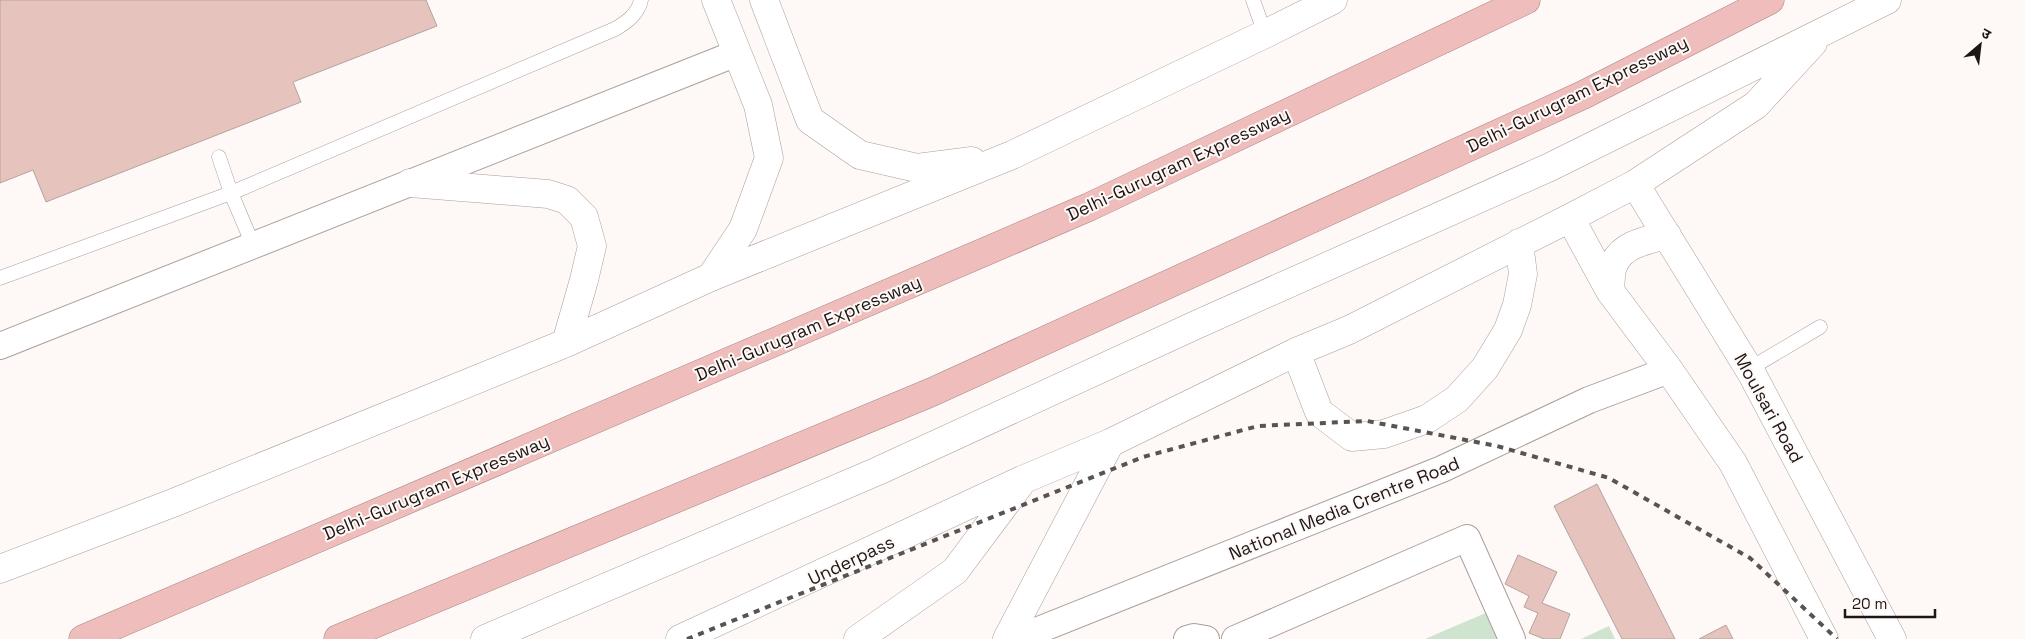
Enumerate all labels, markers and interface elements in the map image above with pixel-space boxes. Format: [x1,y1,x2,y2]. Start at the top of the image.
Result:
north arrow [1955,20,2005,70]
text: उ [1978,24,1995,44]
street label: Delhi-Gurugram Expressway [1462,30,1692,158]
street label: Delhi-Gurugram Expressway [1063,102,1293,226]
street label: Delhi-Gurugram Expressway [691,270,925,386]
street label: Moulsari Road [1729,349,1809,467]
street label: Delhi-Gurugram Expressway [319,429,553,545]
street label: National Media Crentre Road [1225,451,1463,565]
street label: Underpass [804,530,898,590]
scale bar [1845,586,1935,618]
text: 20 m [1852,594,1887,613]

